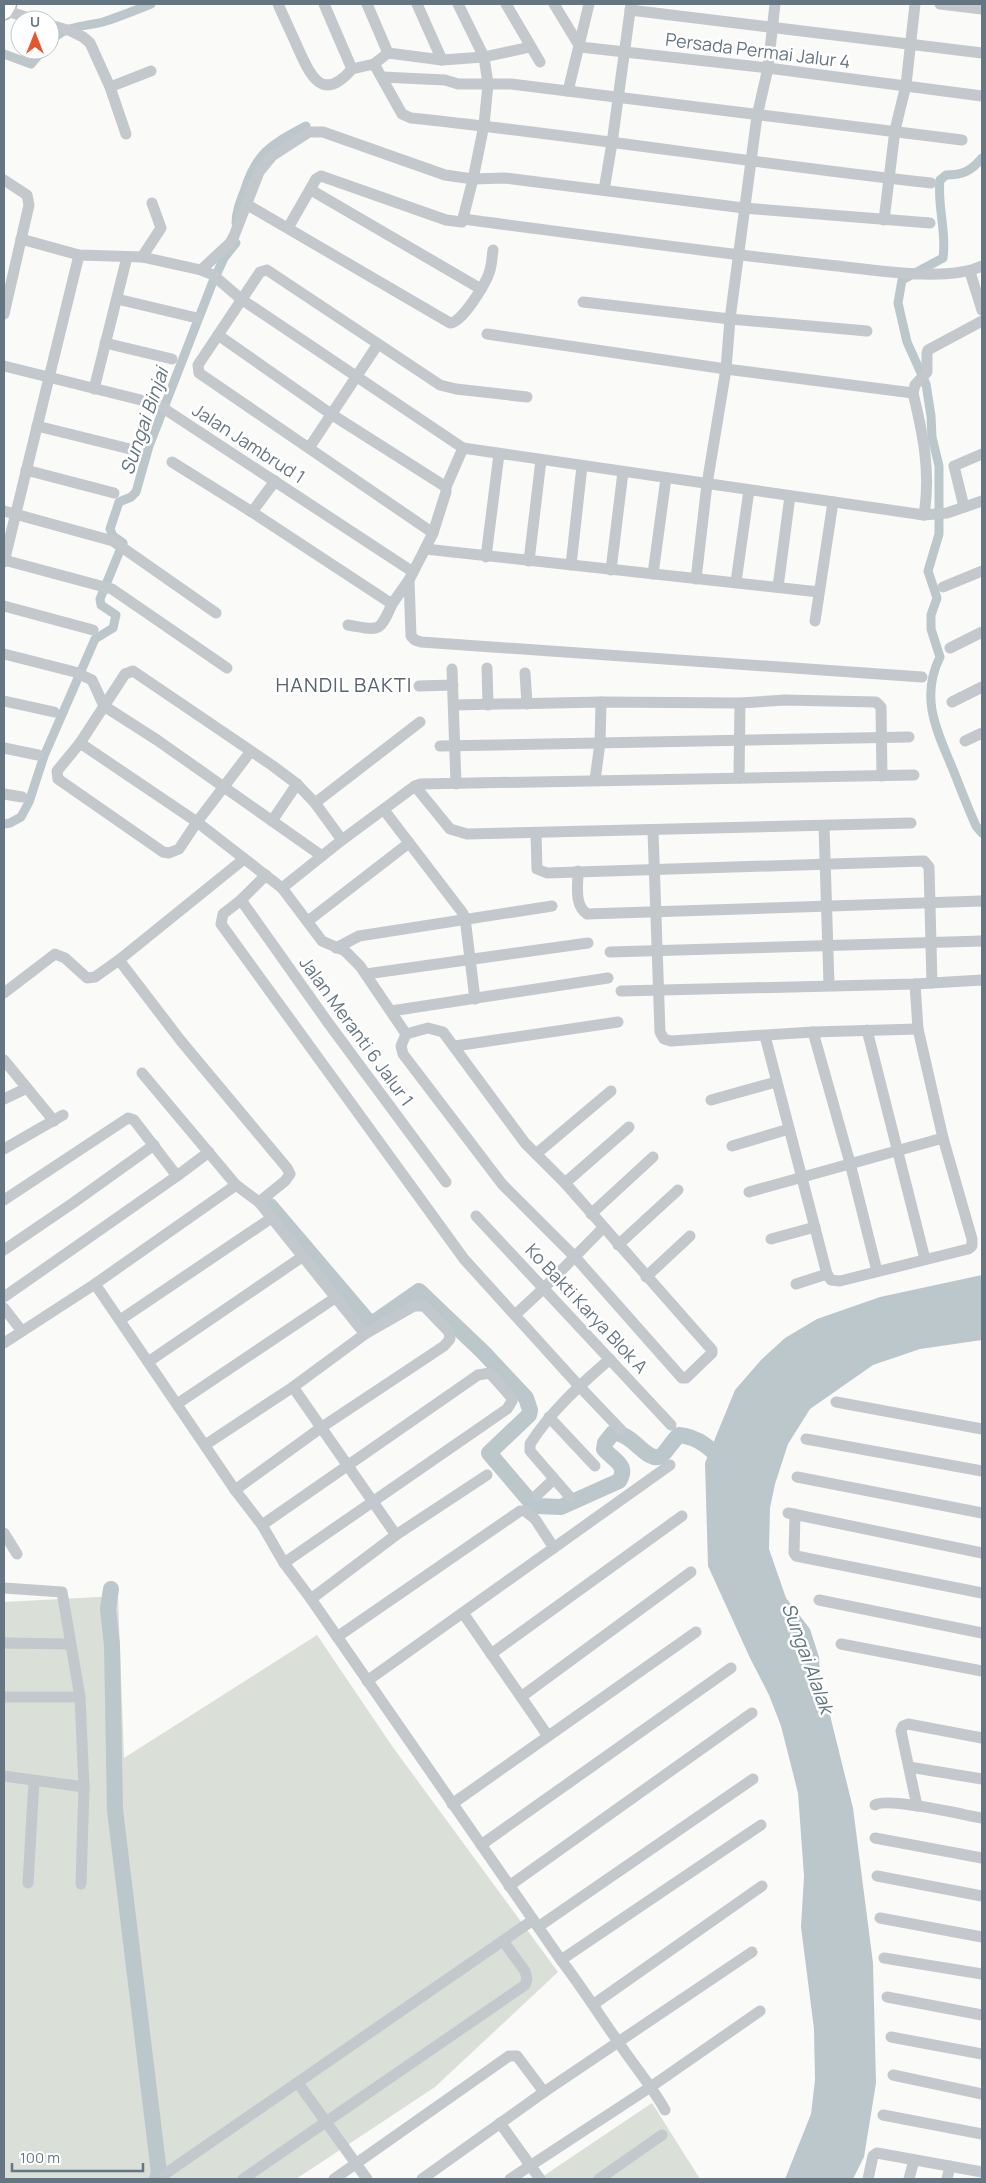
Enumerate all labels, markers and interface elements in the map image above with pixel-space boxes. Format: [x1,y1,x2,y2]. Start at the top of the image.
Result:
north arrow [10,10,60,60]
text: U [30,12,40,31]
street label: Persada Permai Jalur 4 [664,27,852,73]
water label: Sungai Binjai [114,362,175,478]
street label: Jalan Jambrud 1 [188,398,310,488]
district label: HANDIL BAKTI [276,671,412,698]
street label: Jalan Meranti 6 Jalur 1 [295,951,419,1111]
street label: Ko Bakti Karya Blok A [521,1238,654,1378]
water label: Sungai Alalak [776,1599,841,1719]
scale bar [12,2140,144,2172]
text: 100 m [20,2147,60,2168]

